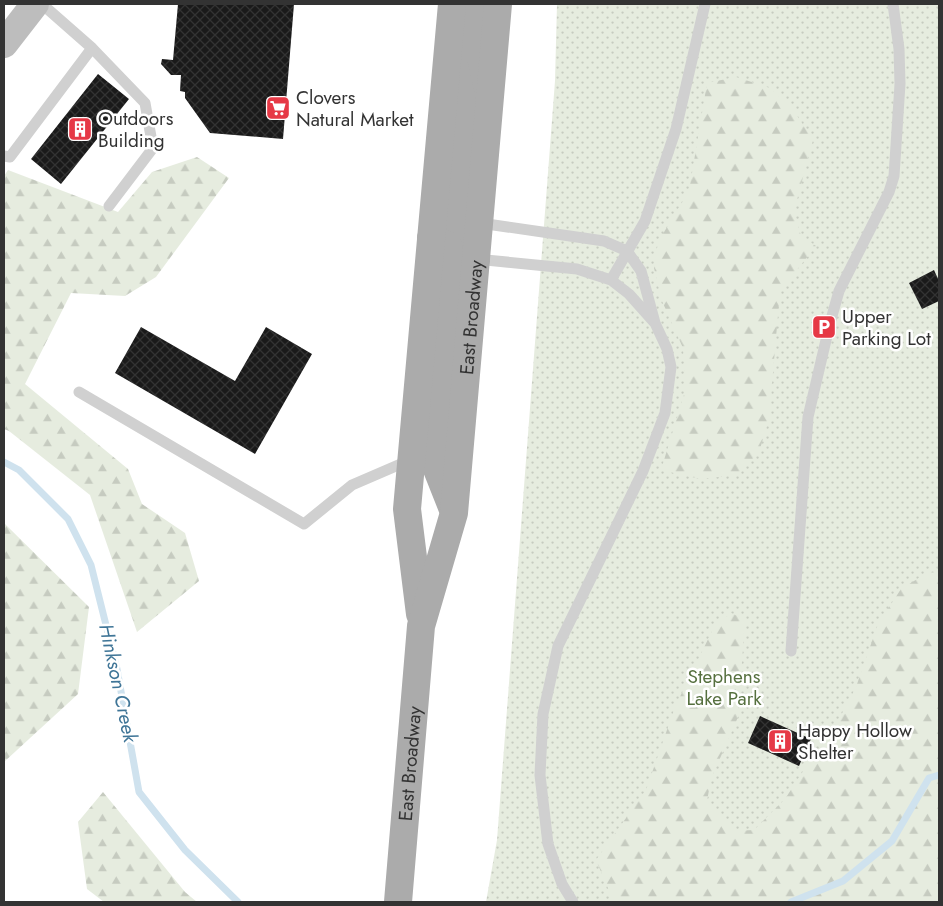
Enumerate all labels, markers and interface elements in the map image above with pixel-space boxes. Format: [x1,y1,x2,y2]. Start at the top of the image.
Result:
place label: Clovers Natural Market [296,84,414,133]
supermarket icon: Clovers Natural Market [265,95,291,121]
place label: Outdoors Building [98,105,174,154]
building icon: Outdoors Building [67,116,93,142]
street label: East Broadway [453,258,489,376]
place label: Upper Parking Lot [842,303,931,352]
parking icon: Upper Parking Lot [811,314,837,340]
water label: Hinkson Creek [91,621,145,746]
park label: Stephens Lake Park [686,663,762,712]
street label: East Broadway [391,704,428,822]
place label: Happy Hollow Shelter [798,717,912,766]
building icon: Happy Hollow Shelter [767,728,793,754]

